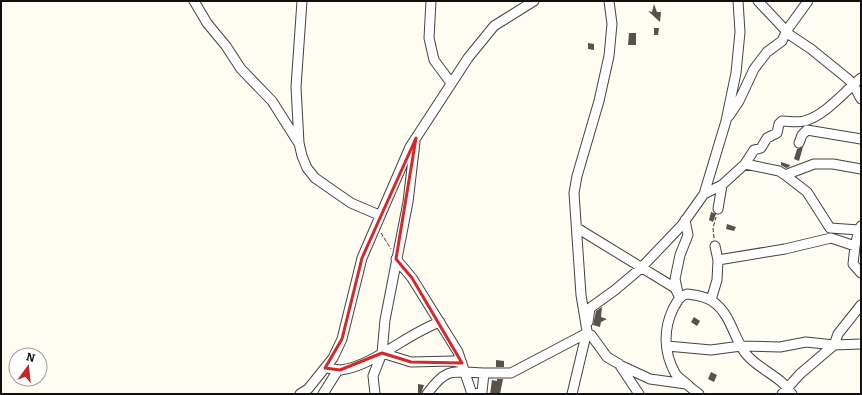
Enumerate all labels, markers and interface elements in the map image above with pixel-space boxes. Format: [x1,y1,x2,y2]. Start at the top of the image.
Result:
north arrow [8,347,48,387]
text: N [25,350,37,365]

